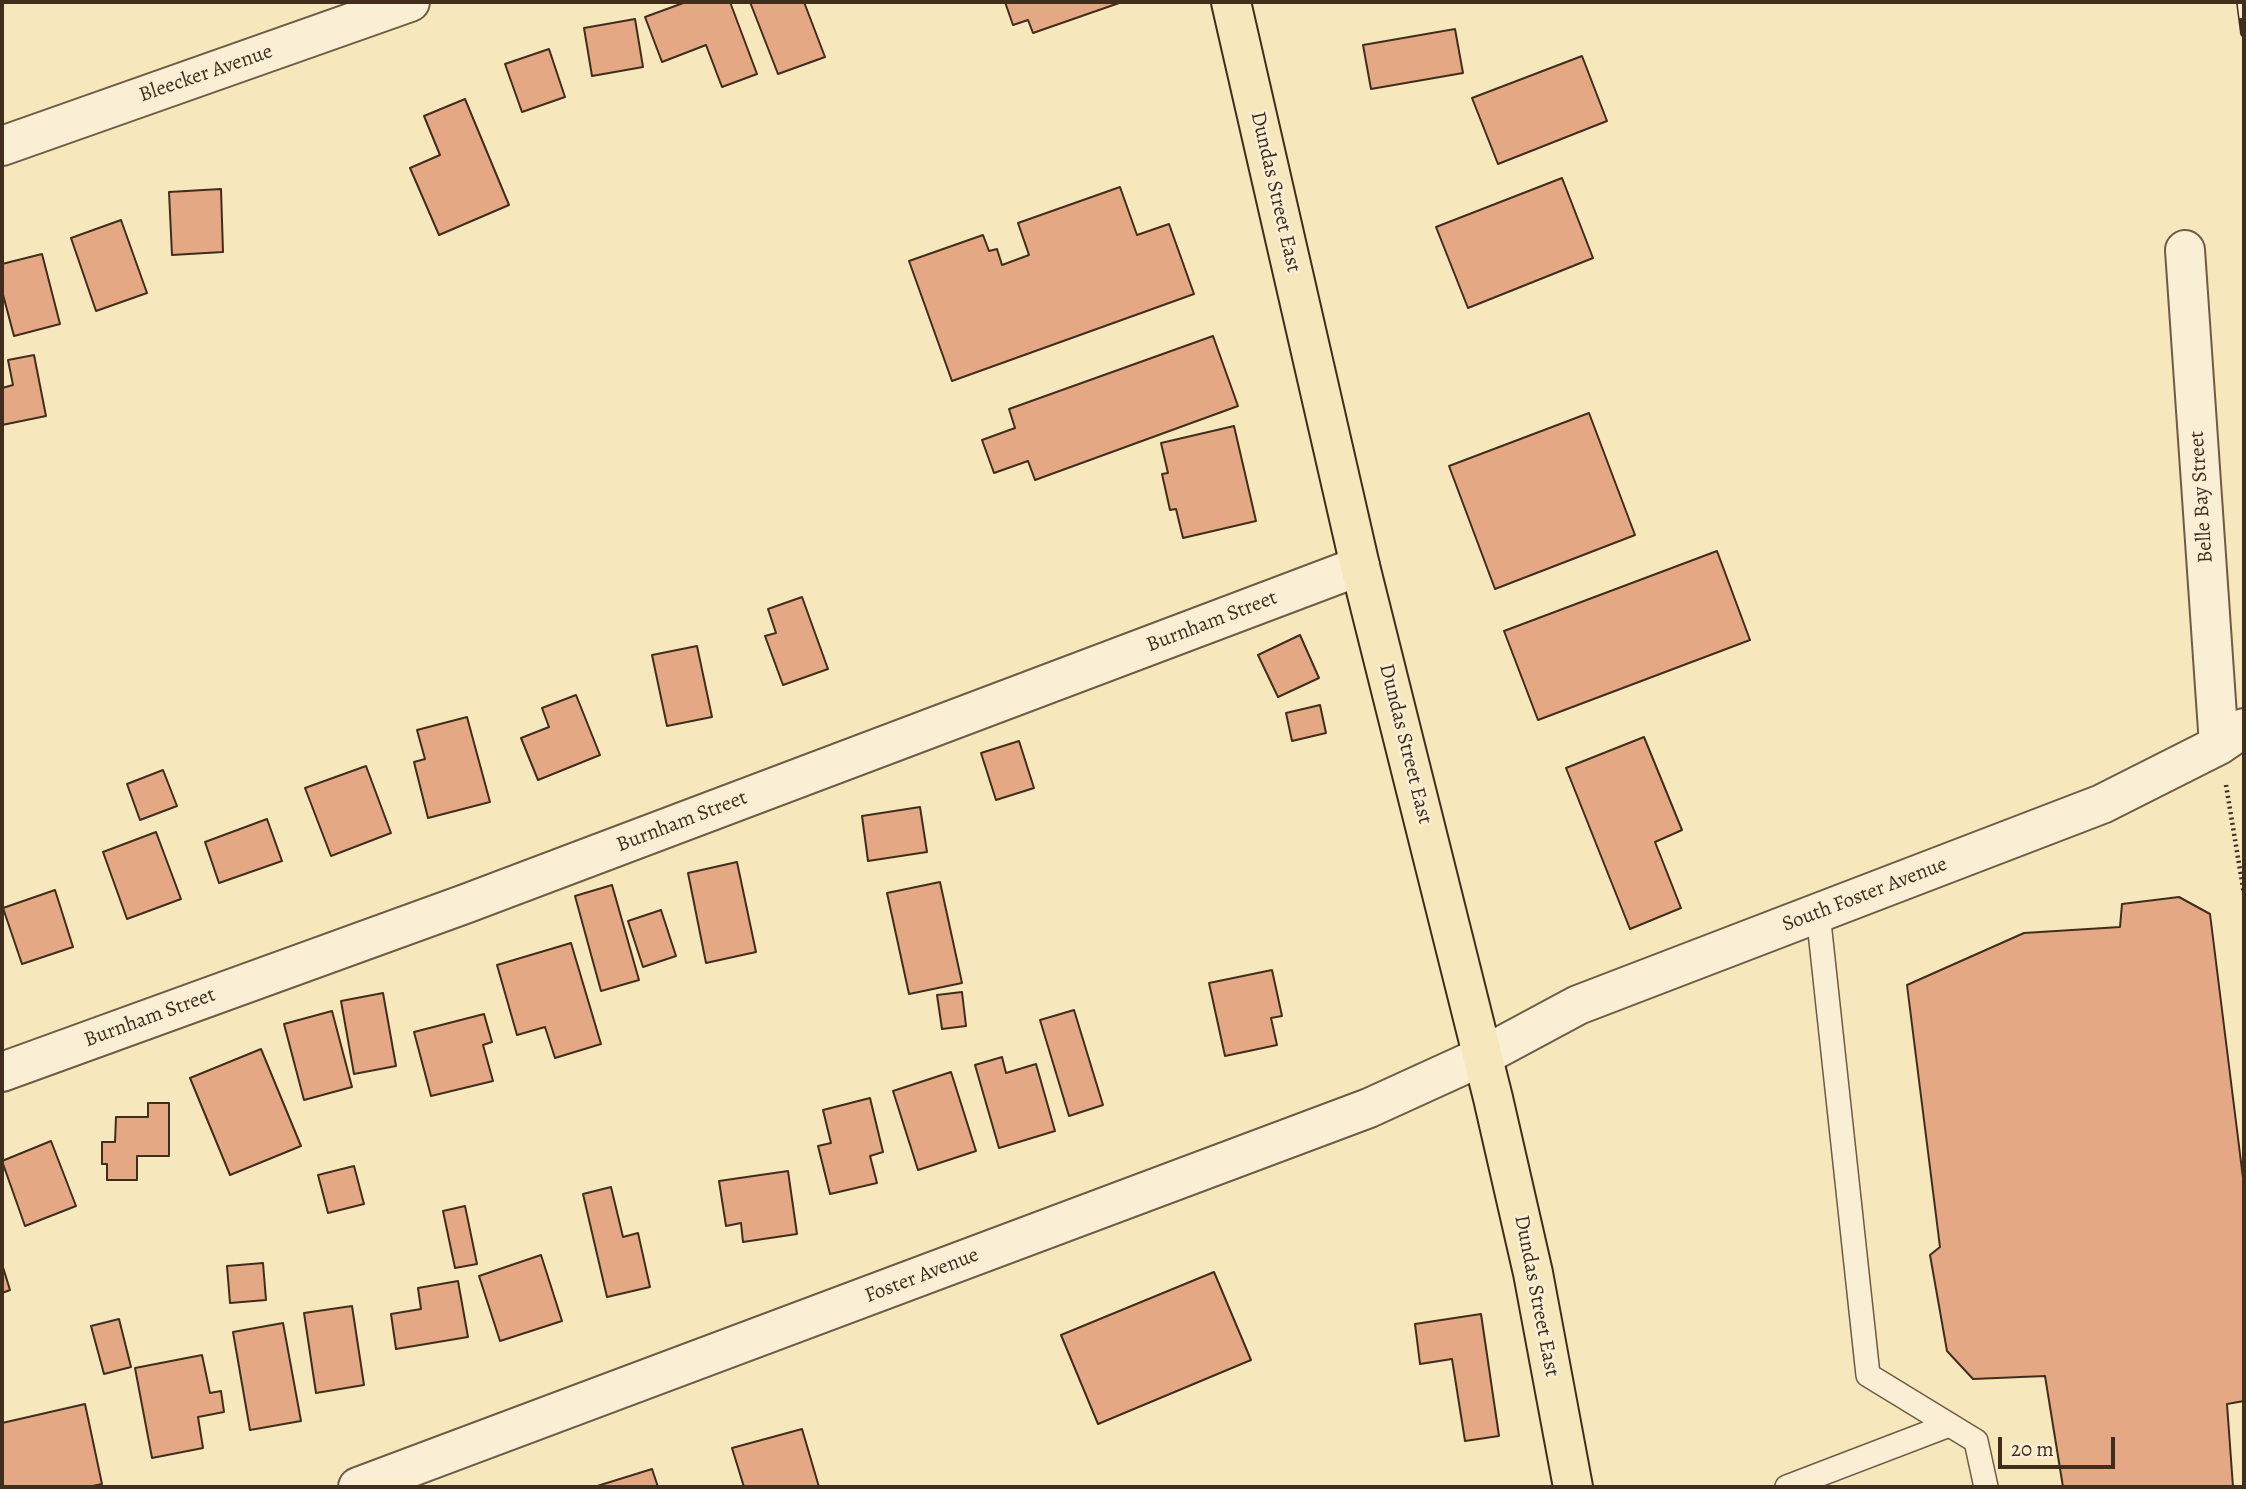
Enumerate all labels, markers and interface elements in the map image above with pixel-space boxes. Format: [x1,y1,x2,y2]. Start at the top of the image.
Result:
street label: Bleecker Avenue [136,39,276,109]
street label: Dundas Street East [1244,109,1306,275]
street label: Belle Bay Street [2185,430,2219,564]
street label: Burnham Street [1143,586,1281,658]
street label: Dundas Street East [1373,661,1437,827]
street label: Burnham Street [613,786,751,858]
street label: South Foster Avenue [1779,852,1951,938]
street label: Burnham Street [81,983,219,1053]
street label: Dundas Street East [1508,1213,1564,1379]
street label: Foster Avenue [862,1243,982,1309]
scale bar [2001,1422,2118,1466]
text: 20 m [2011,1435,2054,1463]

